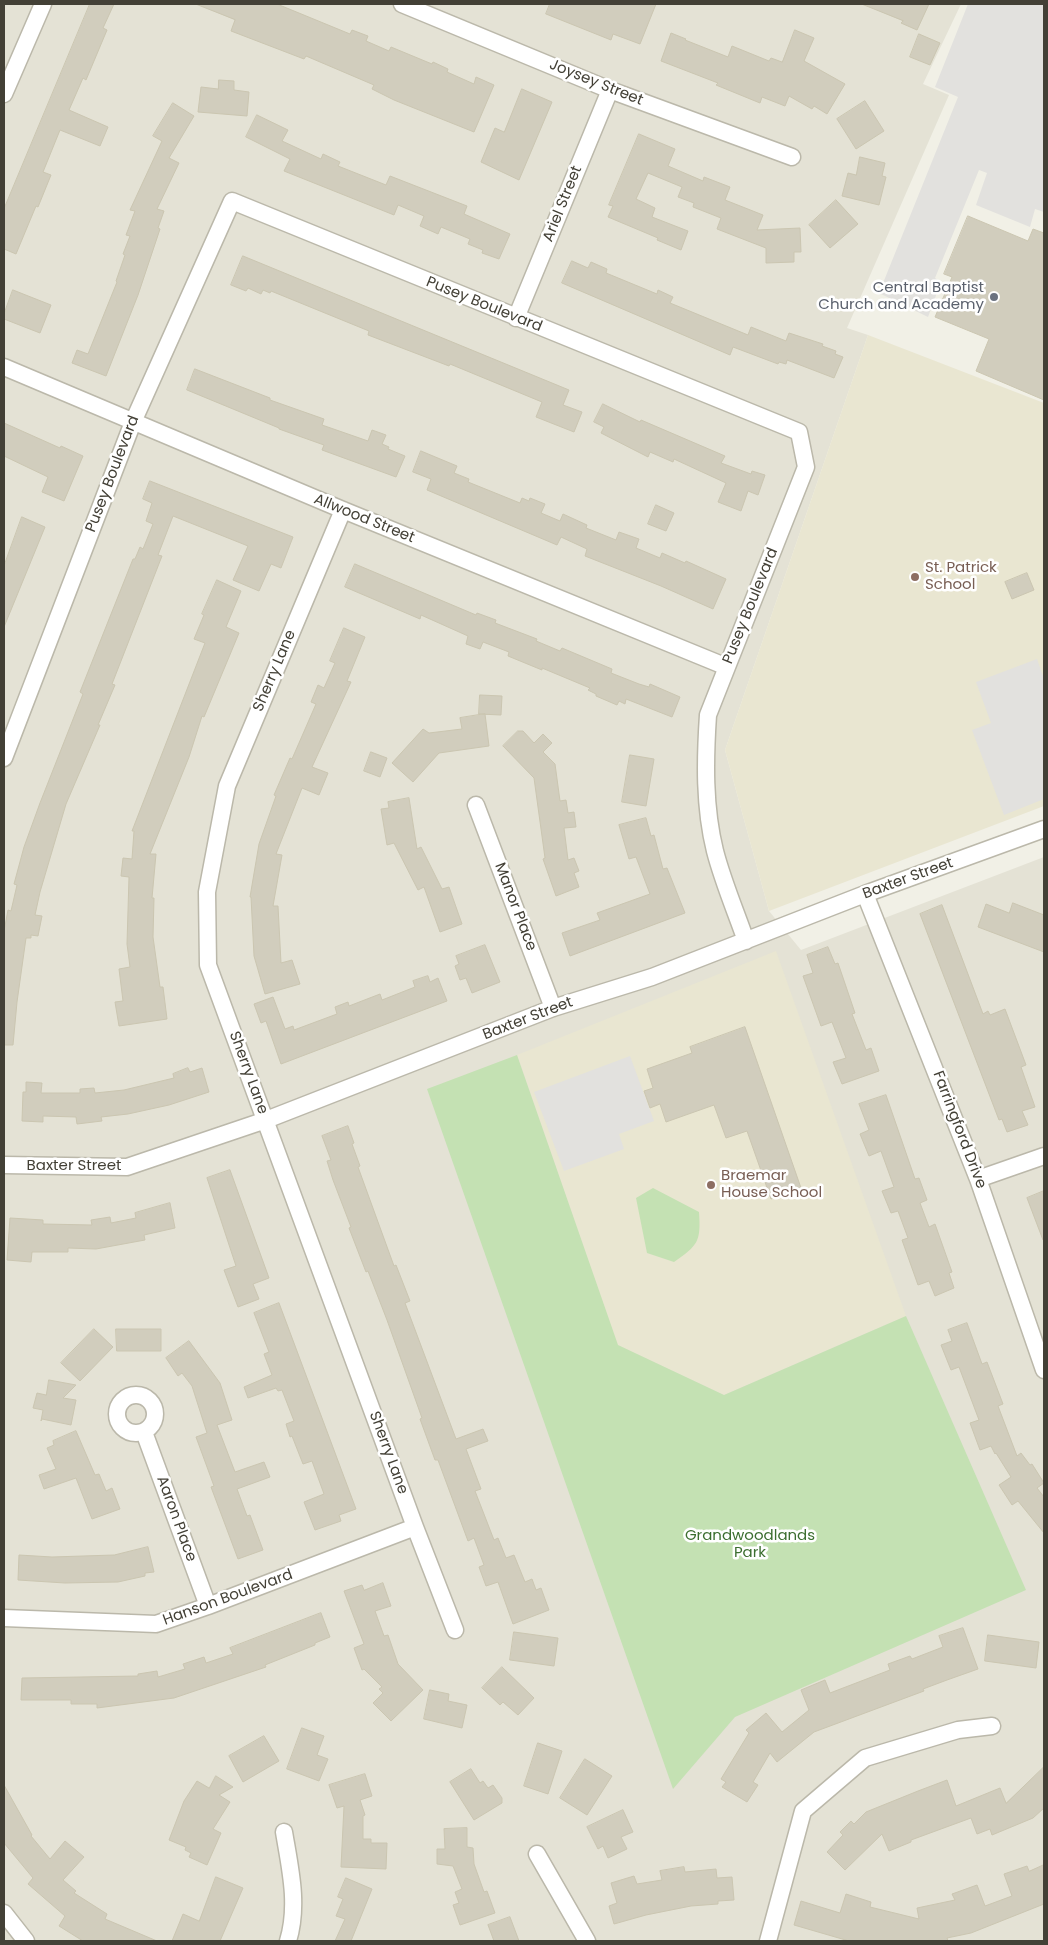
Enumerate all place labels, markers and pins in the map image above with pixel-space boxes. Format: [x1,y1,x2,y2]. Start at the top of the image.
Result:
place label: Central Baptist Church and Academy [818,279,984,314]
marker: Central Baptist Church and Academy [988,291,1000,303]
place label: St. Patrick School [925,559,997,594]
marker: St. Patrick School [909,571,921,583]
place label: Braemar House School [721,1167,822,1202]
marker: Braemar House School [705,1179,717,1191]

